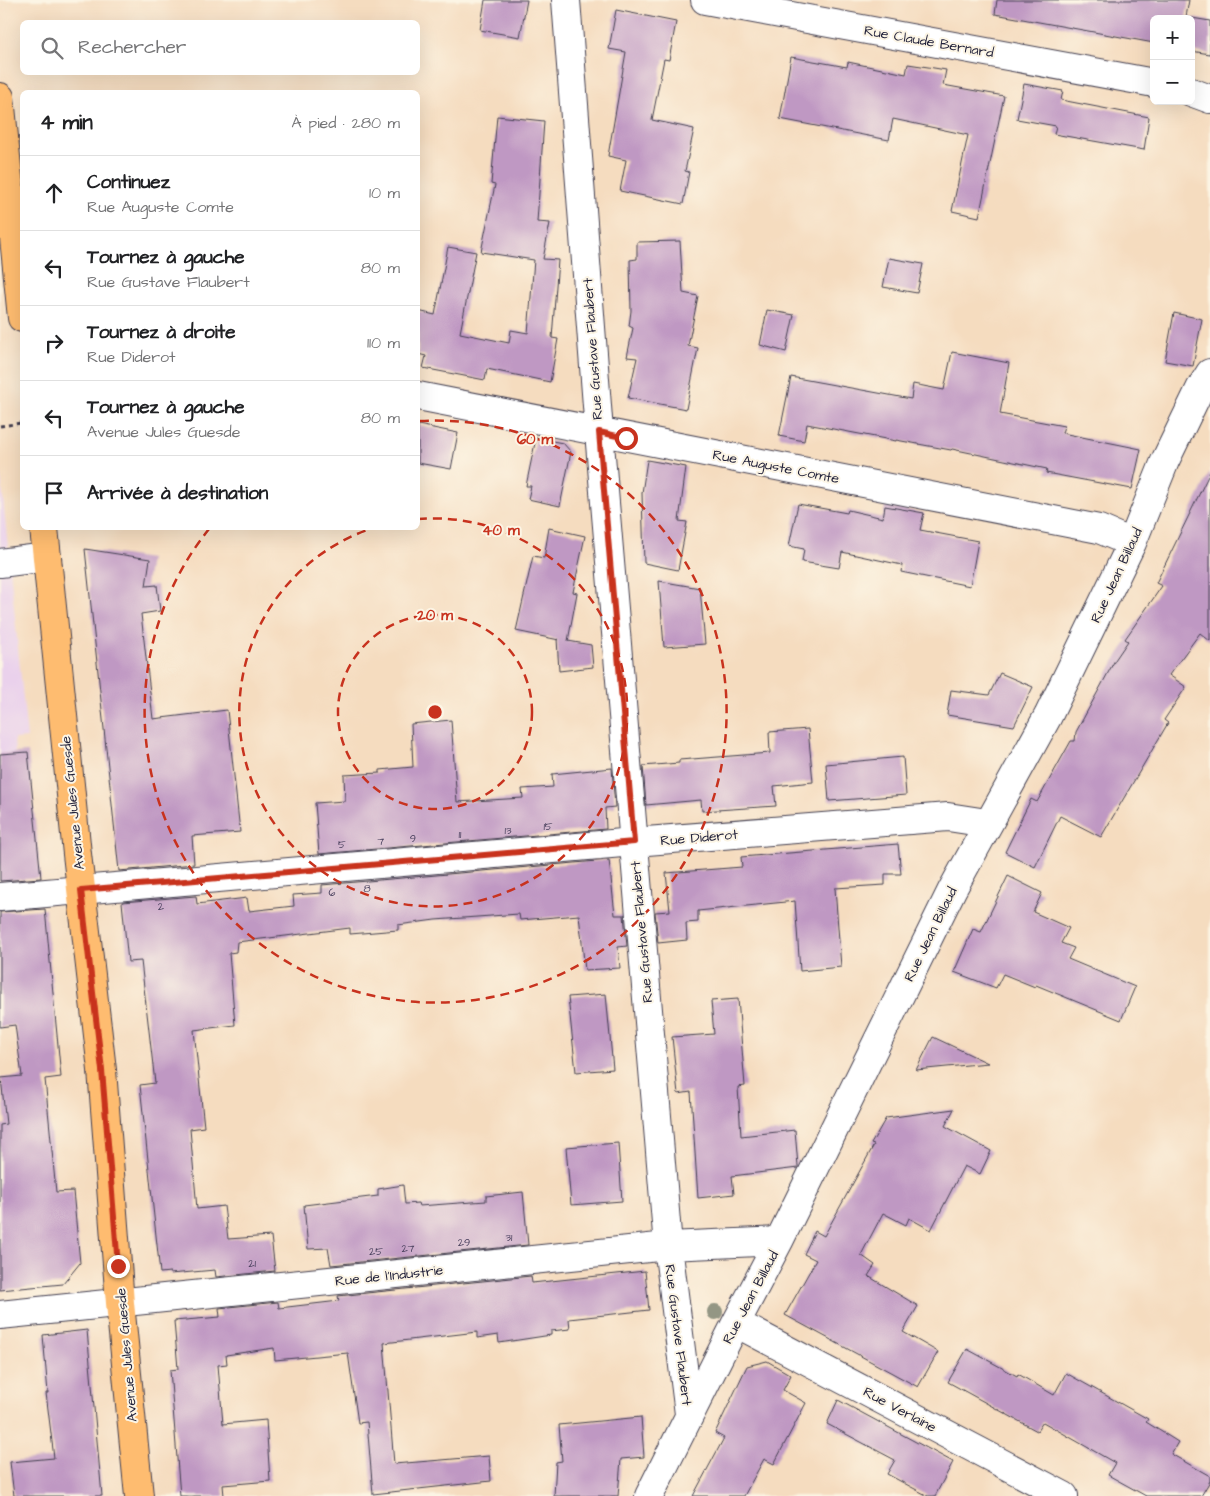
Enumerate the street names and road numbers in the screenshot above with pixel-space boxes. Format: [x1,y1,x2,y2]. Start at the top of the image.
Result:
street label: Rue Claude Bernard [862,21,995,63]
street label: Rue Gustave Flaubert [578,277,608,421]
street label: Rue Auguste Comte [711,445,841,489]
street label: Rue Jean Billaud [1086,525,1148,626]
street label: Avenue Jules Guesde [56,735,90,871]
street label: Rue Diderot [660,825,739,851]
street label: Rue Gustave Flaubert [626,860,658,1004]
street label: Rue Jean Billaud [899,884,962,985]
street label: Rue Jean Billaud [718,1247,784,1348]
street label: Rue de l'Industrie [334,1260,445,1292]
street label: Rue Gustave Flaubert [659,1263,697,1407]
street label: Avenue Jules Guesde [111,1287,143,1423]
street label: Rue Verlaine [859,1382,940,1438]

